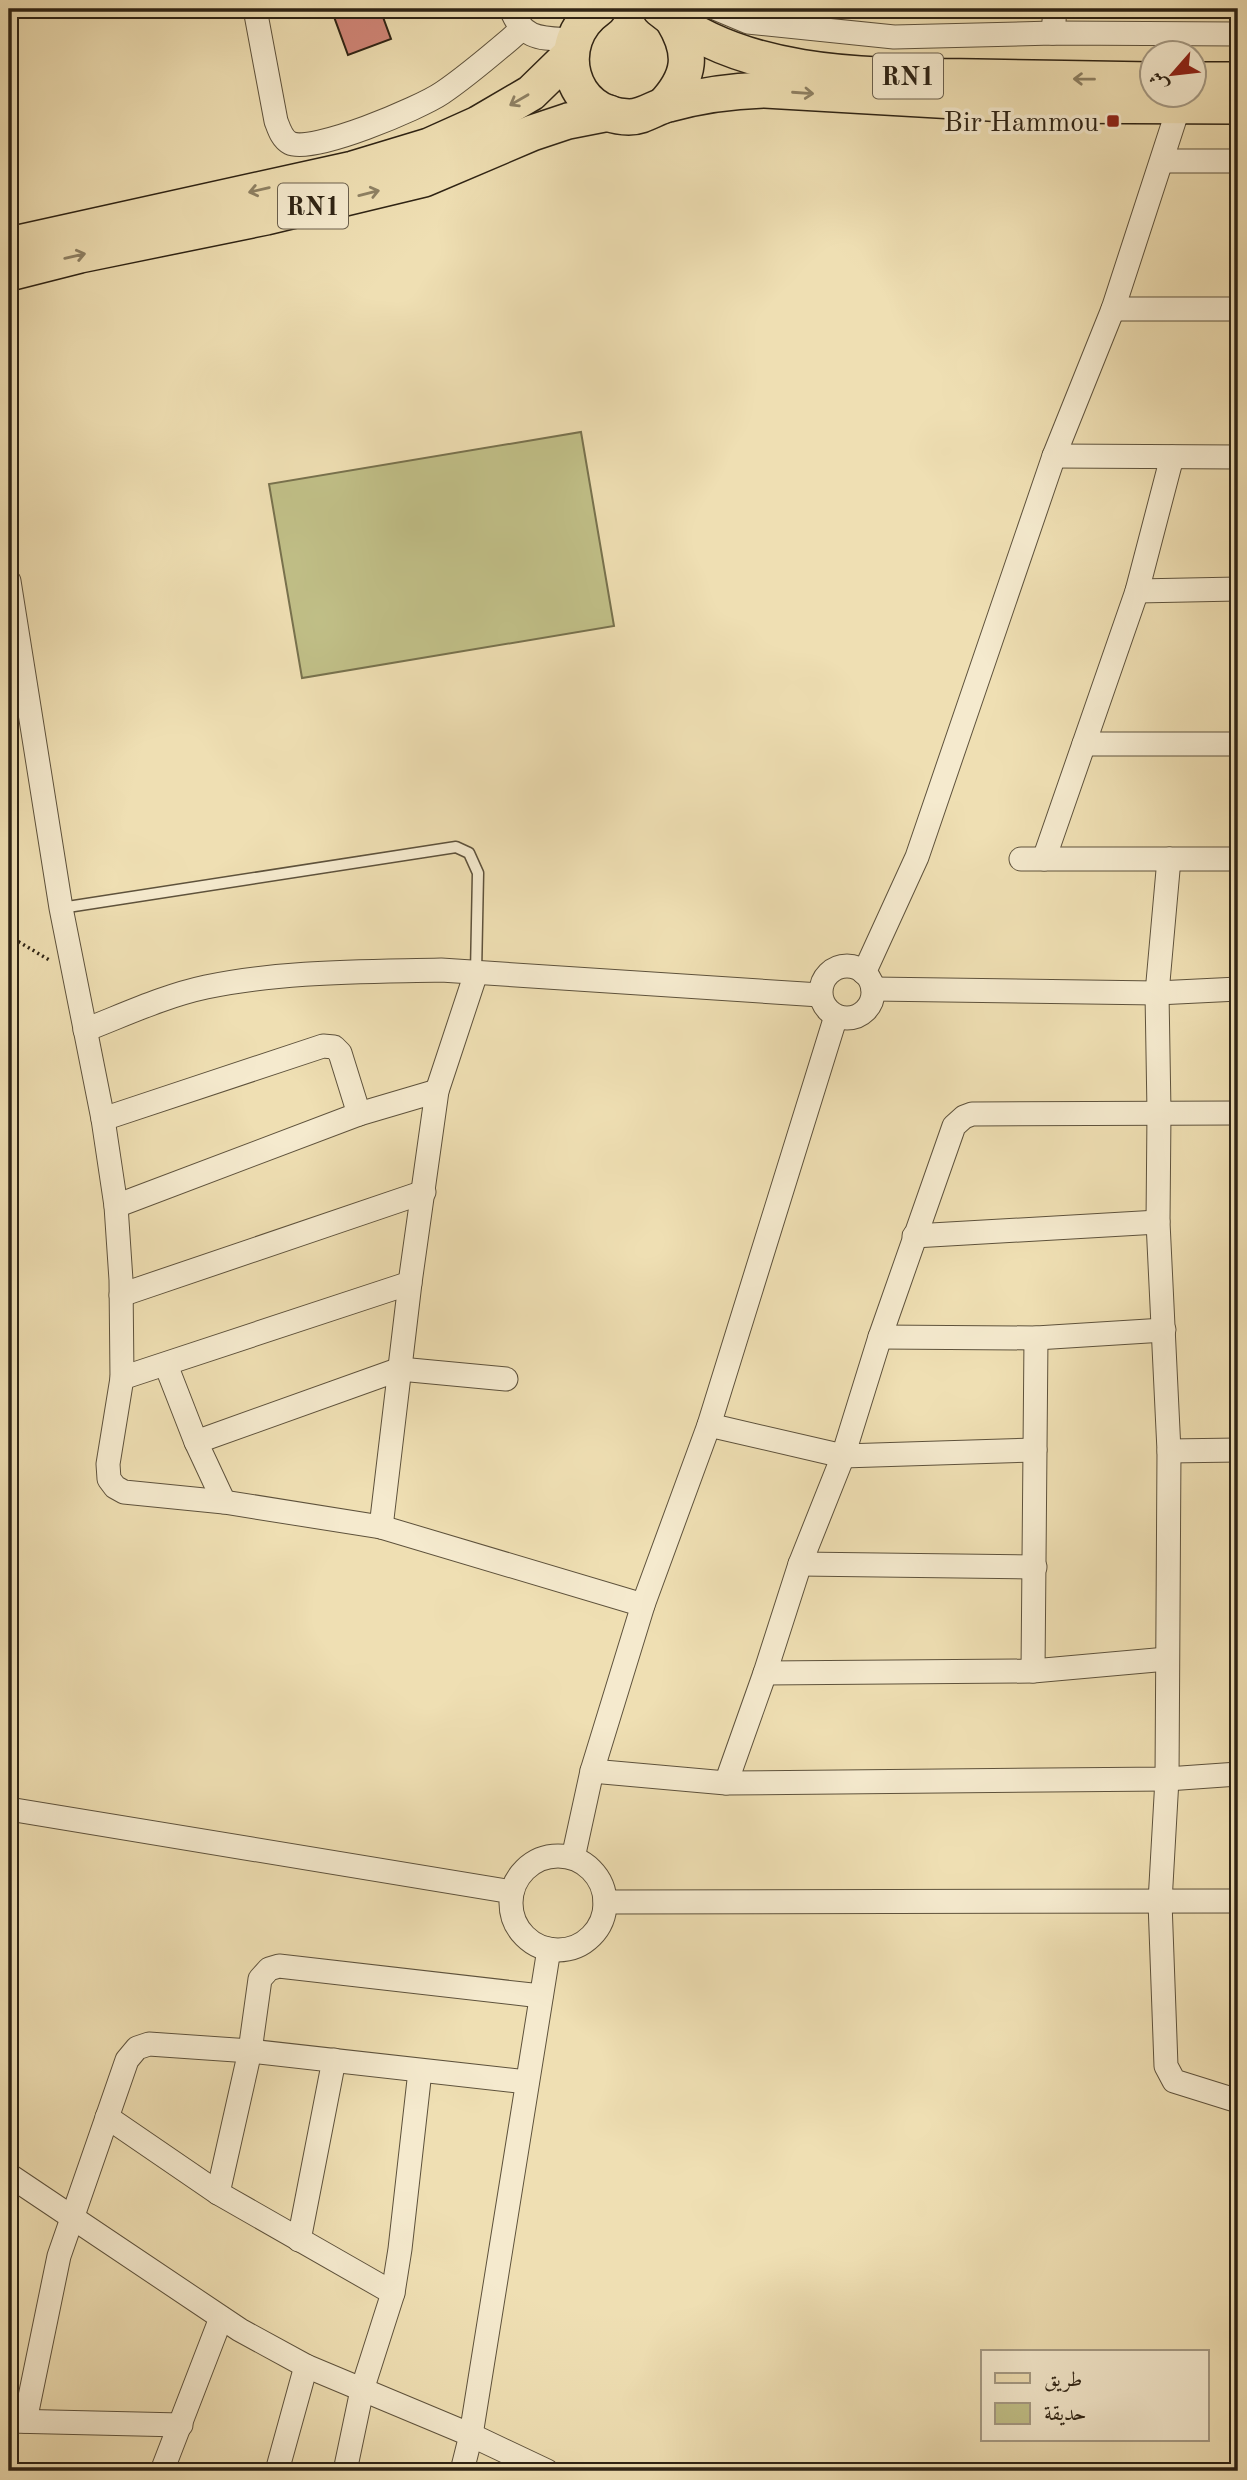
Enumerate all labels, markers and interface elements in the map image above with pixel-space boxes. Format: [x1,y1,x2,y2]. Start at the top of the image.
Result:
north arrow [1138,38,1208,108]
road number: RN1 [873,54,943,99]
text: ش [1147,68,1173,94]
one-way arrow [1073,72,1096,86]
one-way arrow [791,86,814,99]
one-way arrow [509,94,530,107]
place label: Bir Hammou [944,110,1099,138]
marker: Bir Hammou [1105,113,1121,129]
road number: RN1 [278,183,348,228]
one-way arrow [249,184,271,197]
one-way arrow [357,186,380,199]
one-way arrow [63,249,86,262]
legend [981,2350,1208,2442]
text: طريق [1044,2370,1082,2392]
text: حديقة [1044,2404,1087,2426]

